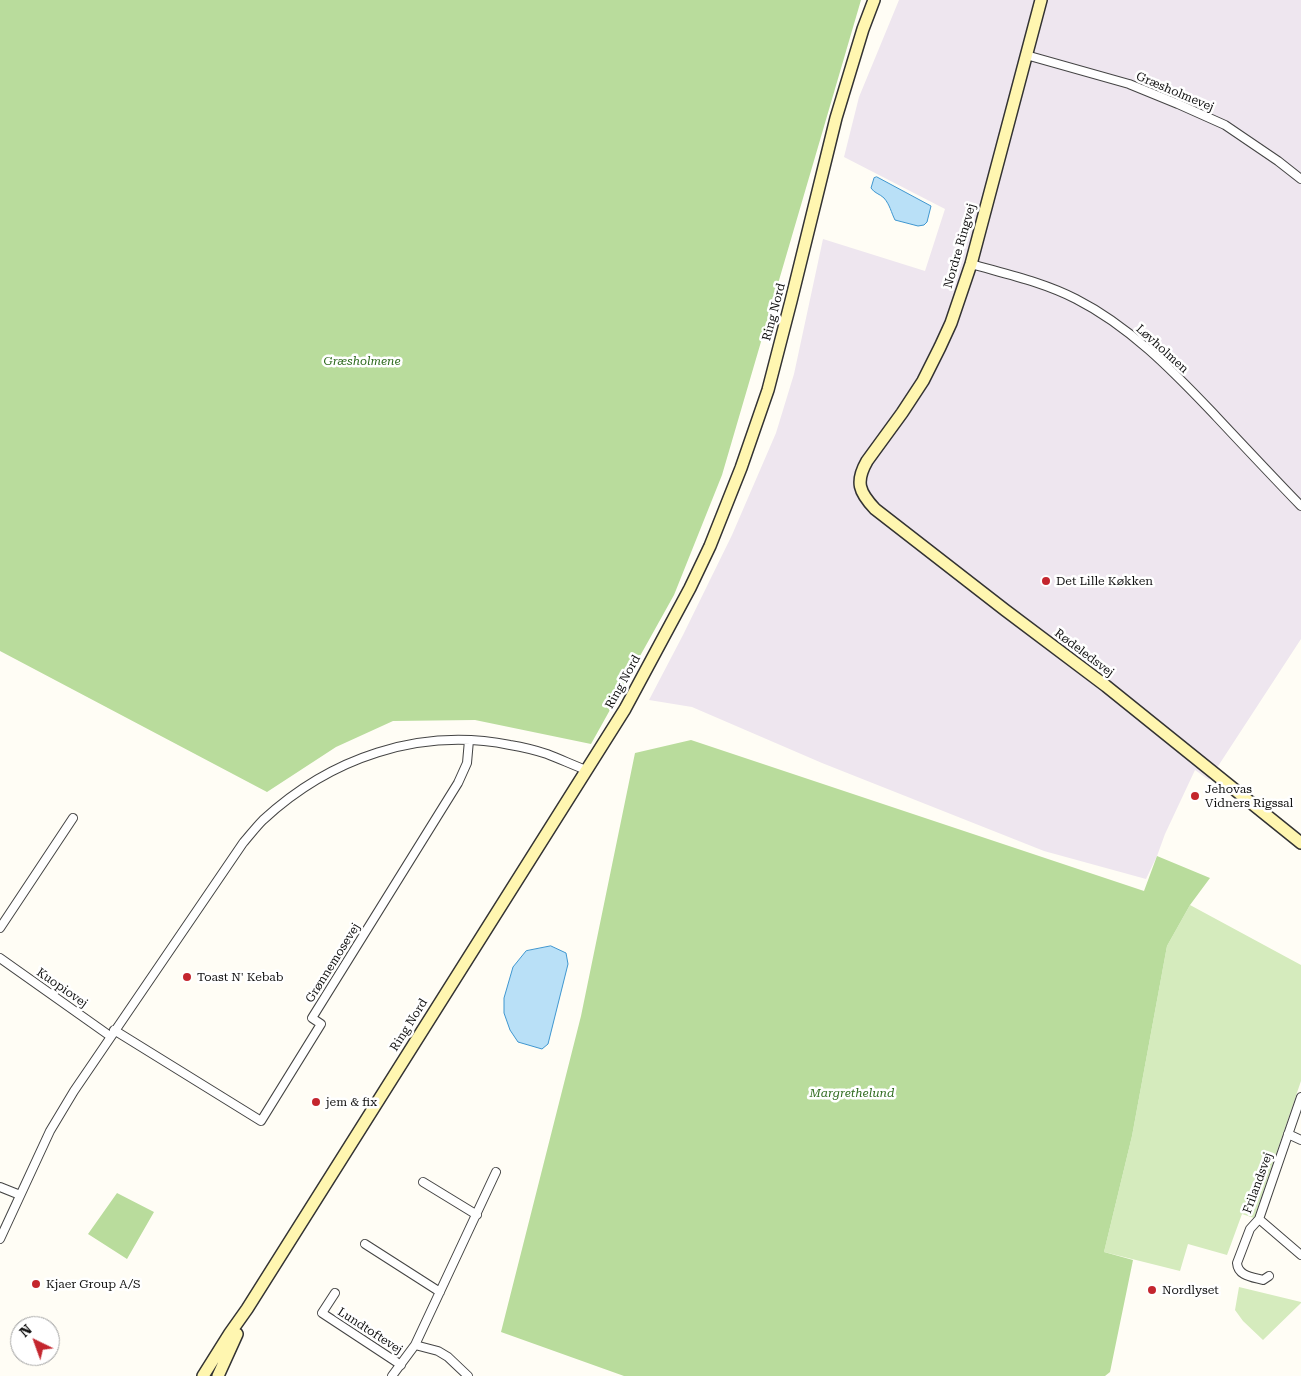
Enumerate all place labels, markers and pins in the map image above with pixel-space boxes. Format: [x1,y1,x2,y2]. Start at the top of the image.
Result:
place label: Det Lille Køkken [1056,574,1153,588]
marker: Det Lille Køkken [1040,575,1052,587]
place label: Jehovas Vidners Rigssal [1205,782,1293,810]
marker: Jehovas Vidners Rigssal [1189,790,1201,802]
place label: Toast N' Kebab [197,970,284,984]
marker: Toast N' Kebab [181,971,193,983]
place label: jem & fix [326,1095,377,1109]
marker: jem & fix [310,1096,322,1108]
place label: Kjaer Group A/S [46,1277,140,1291]
marker: Kjaer Group A/S [30,1278,42,1290]
place label: Nordlyset [1162,1283,1219,1297]
marker: Nordlyset [1146,1284,1158,1296]

